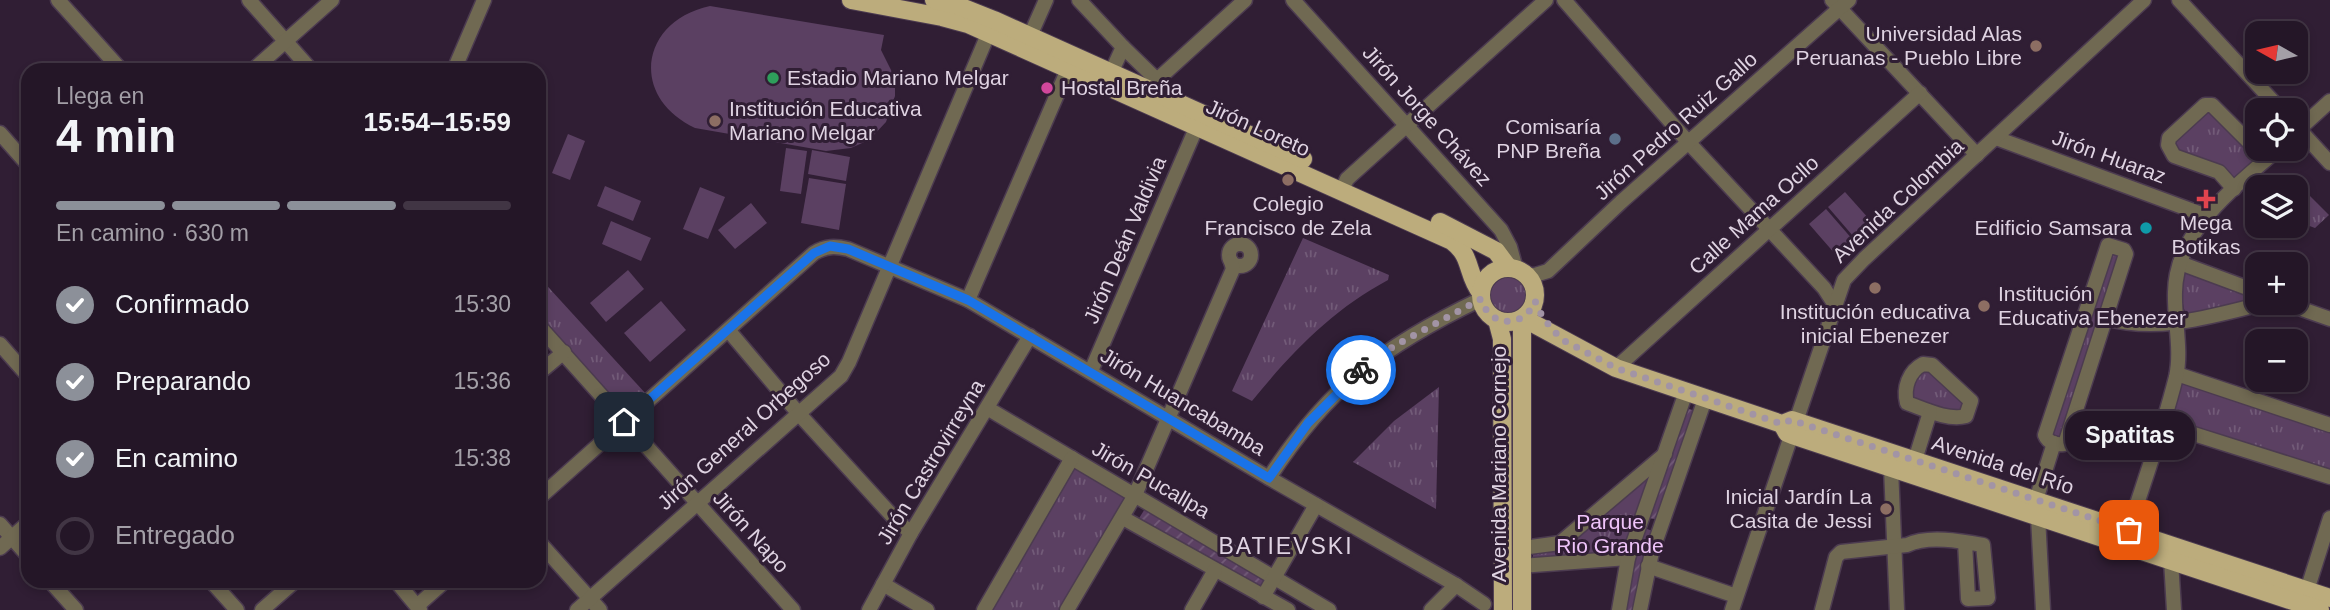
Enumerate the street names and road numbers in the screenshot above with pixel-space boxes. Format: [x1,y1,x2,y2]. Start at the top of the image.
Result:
street label: Jirón Jorge Chávez [1358,41,1496,191]
street label: Jirón Pedro Ruiz Gallo [1590,47,1761,204]
street label: Jirón Loreto [1203,94,1314,161]
street label: Jirón Huaraz [2049,125,2169,188]
street label: Avenida Colombia [1828,134,1968,267]
street label: Calle Mama Ocllo [1684,151,1823,279]
street label: Jirón Deán Valdivia [1079,152,1170,327]
street label: Jirón Huancabamba [1097,343,1270,460]
street label: Avenida Mariano Cornejo [1487,346,1510,582]
street label: Jirón General Orbegoso [653,347,835,514]
street label: Jirón Castrovirreyna [872,375,989,548]
street label: Avenida del Río [1929,431,2077,498]
street label: Jirón Pucallpa [1088,437,1214,523]
street label: Jirón Napo [709,486,794,577]

